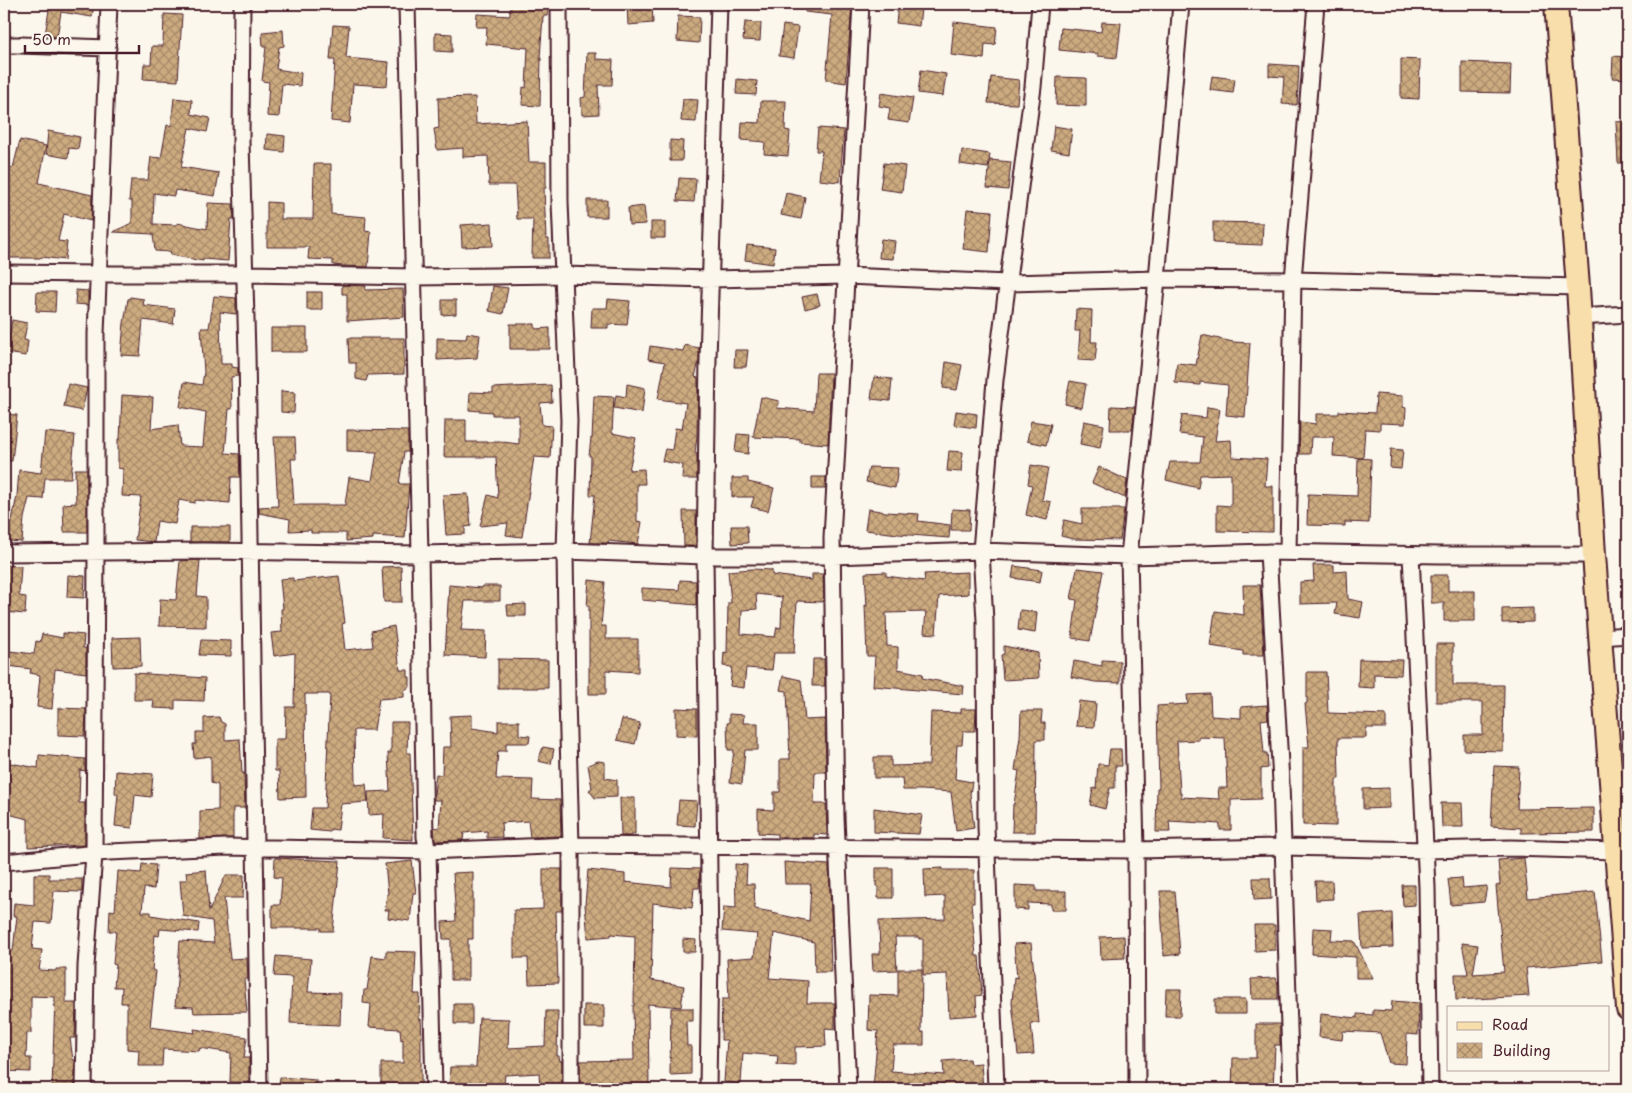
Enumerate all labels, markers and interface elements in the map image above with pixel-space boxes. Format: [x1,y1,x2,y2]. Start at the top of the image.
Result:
scale bar [25,22,139,54]
text: 50 m [32,27,71,50]
legend [1447,1006,1610,1070]
text: Road [1492,1012,1528,1035]
text: Building [1492,1038,1551,1061]

